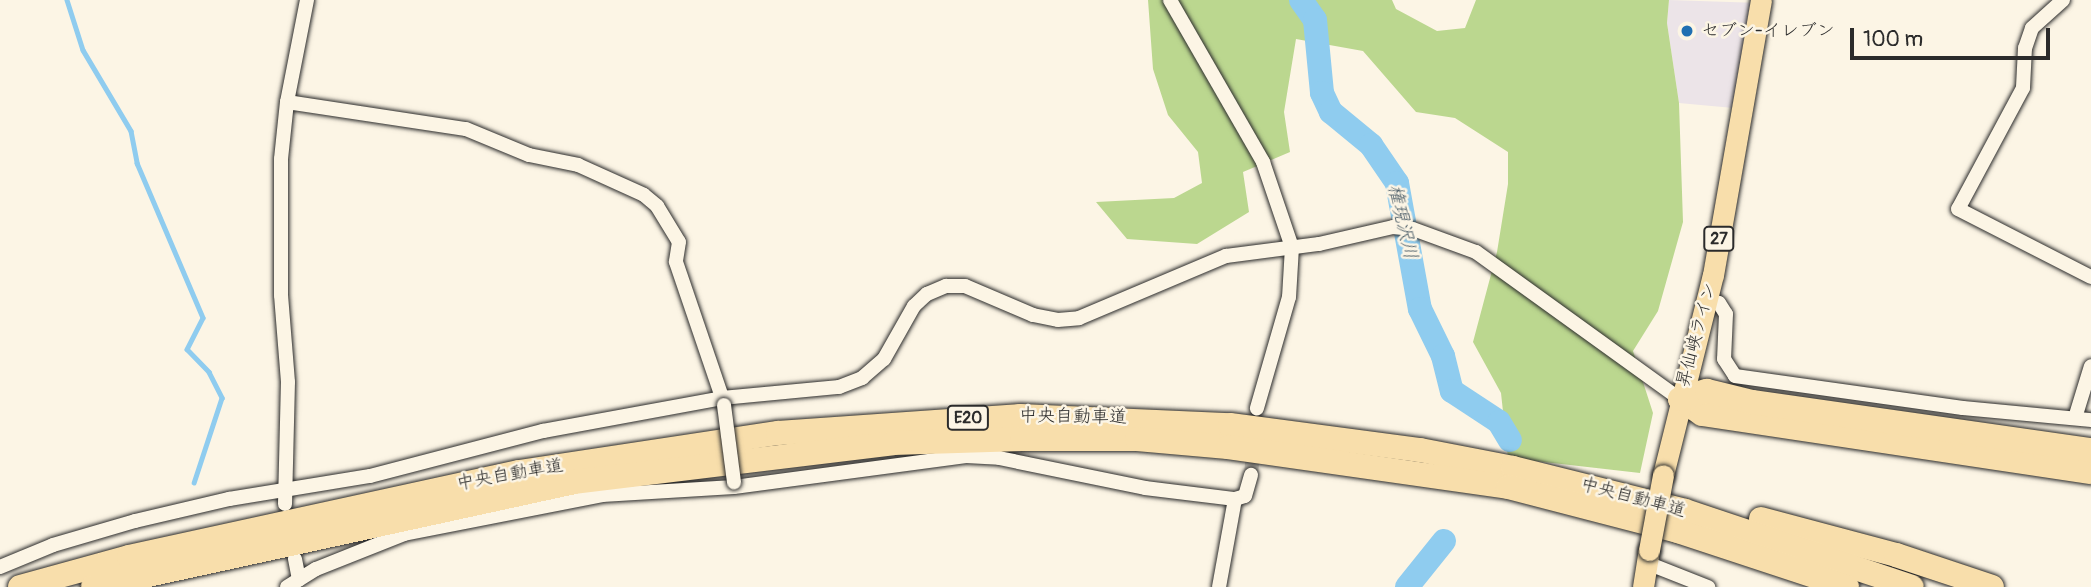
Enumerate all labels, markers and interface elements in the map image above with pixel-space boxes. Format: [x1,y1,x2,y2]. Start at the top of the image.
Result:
scale bar [1853,14,2052,58]
place label: セブン-イレブン [1701,20,1835,42]
marker: セブン-イレブン [1679,23,1695,39]
text: 100 m [1863,26,1923,53]
water label: 権現沢川 [1382,182,1422,262]
road number: 27 [1703,227,1735,252]
street label: 昇仙峡ライン [1673,280,1721,390]
street label: 中央自動車道 [1019,405,1127,429]
road number: E20 [945,406,991,430]
street label: 中央自動車道 [455,455,565,495]
street label: 中央自動車道 [1578,474,1688,522]

